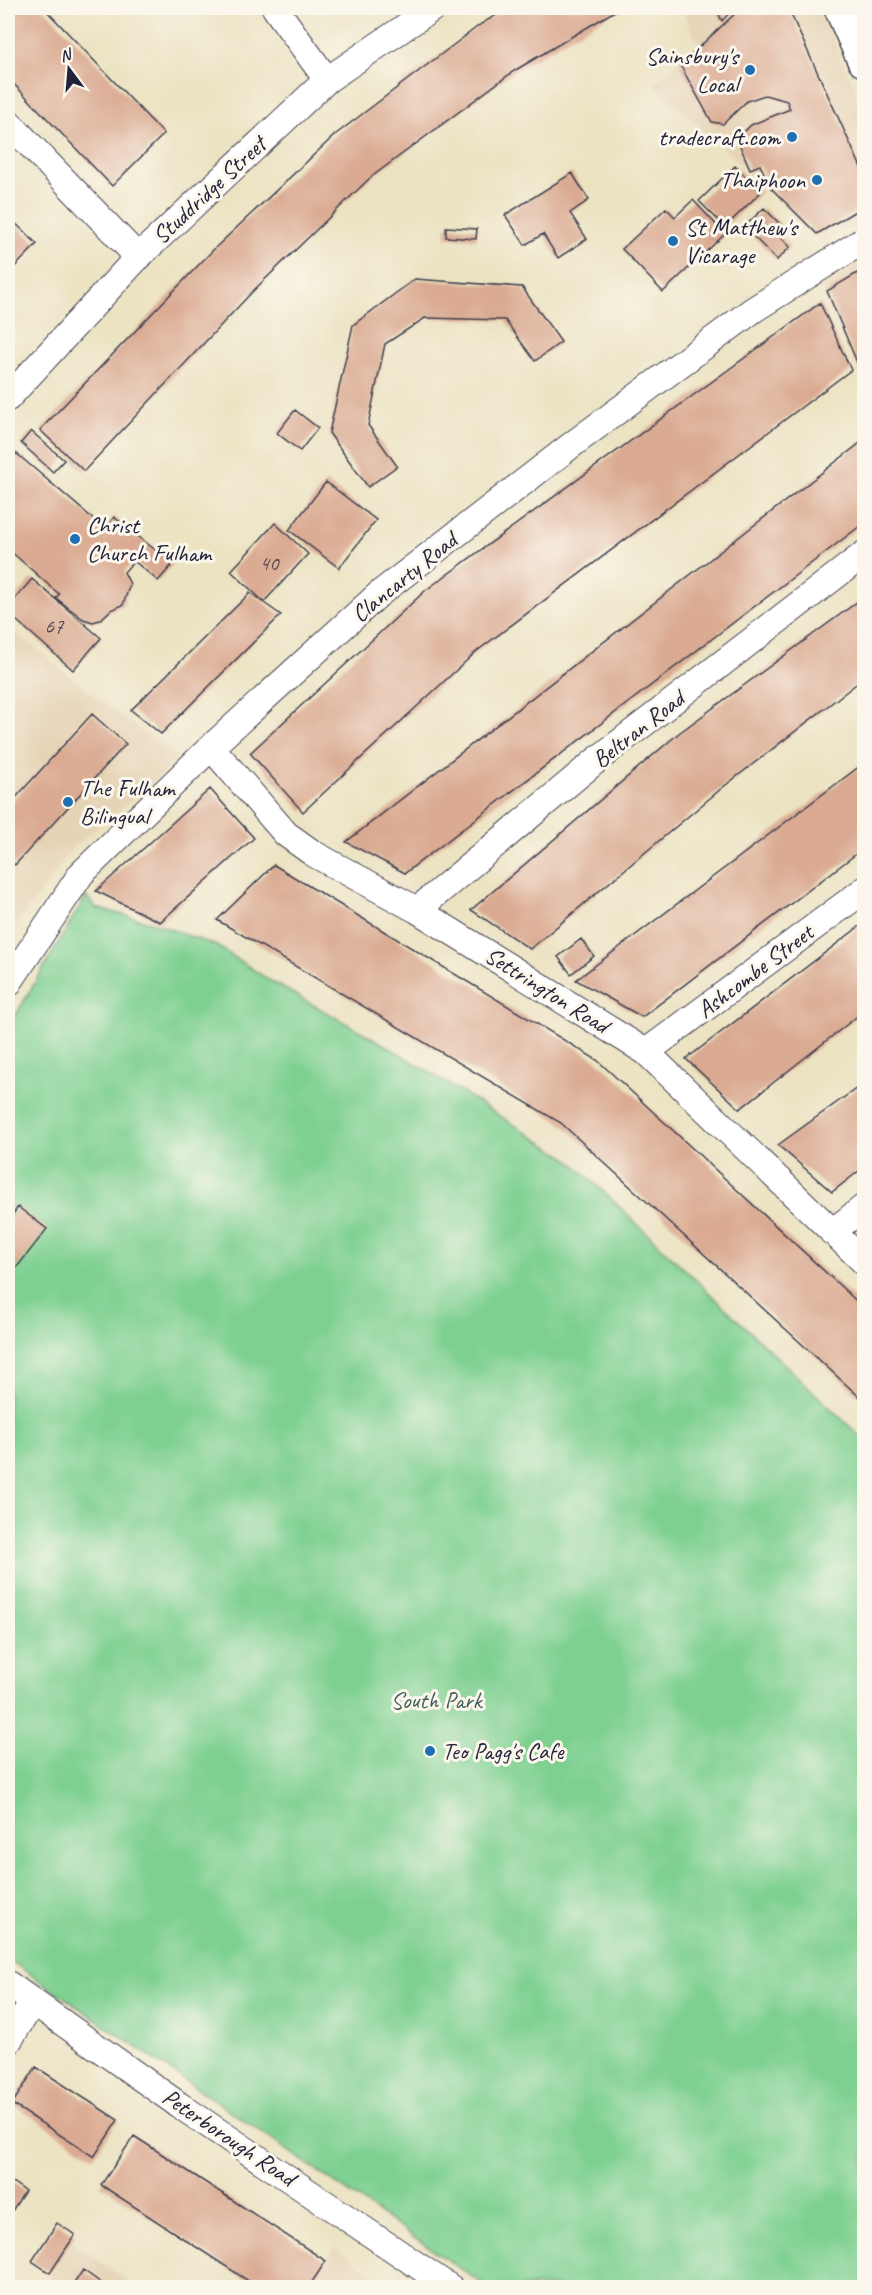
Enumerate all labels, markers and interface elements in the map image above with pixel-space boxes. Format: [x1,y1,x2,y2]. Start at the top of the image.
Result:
north arrow [39,39,99,99]
place label: Sainsbury's Local [645,41,742,99]
text: N [58,44,76,67]
marker: Sainsbury's Local [743,63,757,77]
place label: tradecraft.com [658,122,781,152]
street label: Studdridge Street [146,128,274,250]
marker: tradecraft.com [785,130,799,144]
place label: Thaiphoon [720,165,806,195]
marker: Thaiphoon [810,173,824,187]
place label: St Matthew's Vicarage [685,212,800,270]
marker: St Matthew's Vicarage [666,234,680,248]
place label: Christ Church Fulham [87,510,213,568]
street label: Clancarty Road [345,523,466,629]
marker: Christ Church Fulham [68,532,82,546]
house number: 40 [260,550,280,576]
house number: 67 [45,613,65,639]
street label: Beltran Road [586,682,693,774]
place label: The Fulham Bilingual [80,773,177,831]
marker: The Fulham Bilingual [61,795,75,809]
street label: Ashcombe Street [691,916,821,1024]
street label: Settrington Road [479,940,618,1042]
park label: South Park [391,1685,484,1715]
place label: Teo Pagg's Cafe [442,1736,566,1766]
marker: Teo Pagg's Cafe [423,1744,437,1758]
street label: Peterborough Road [157,2082,304,2194]

